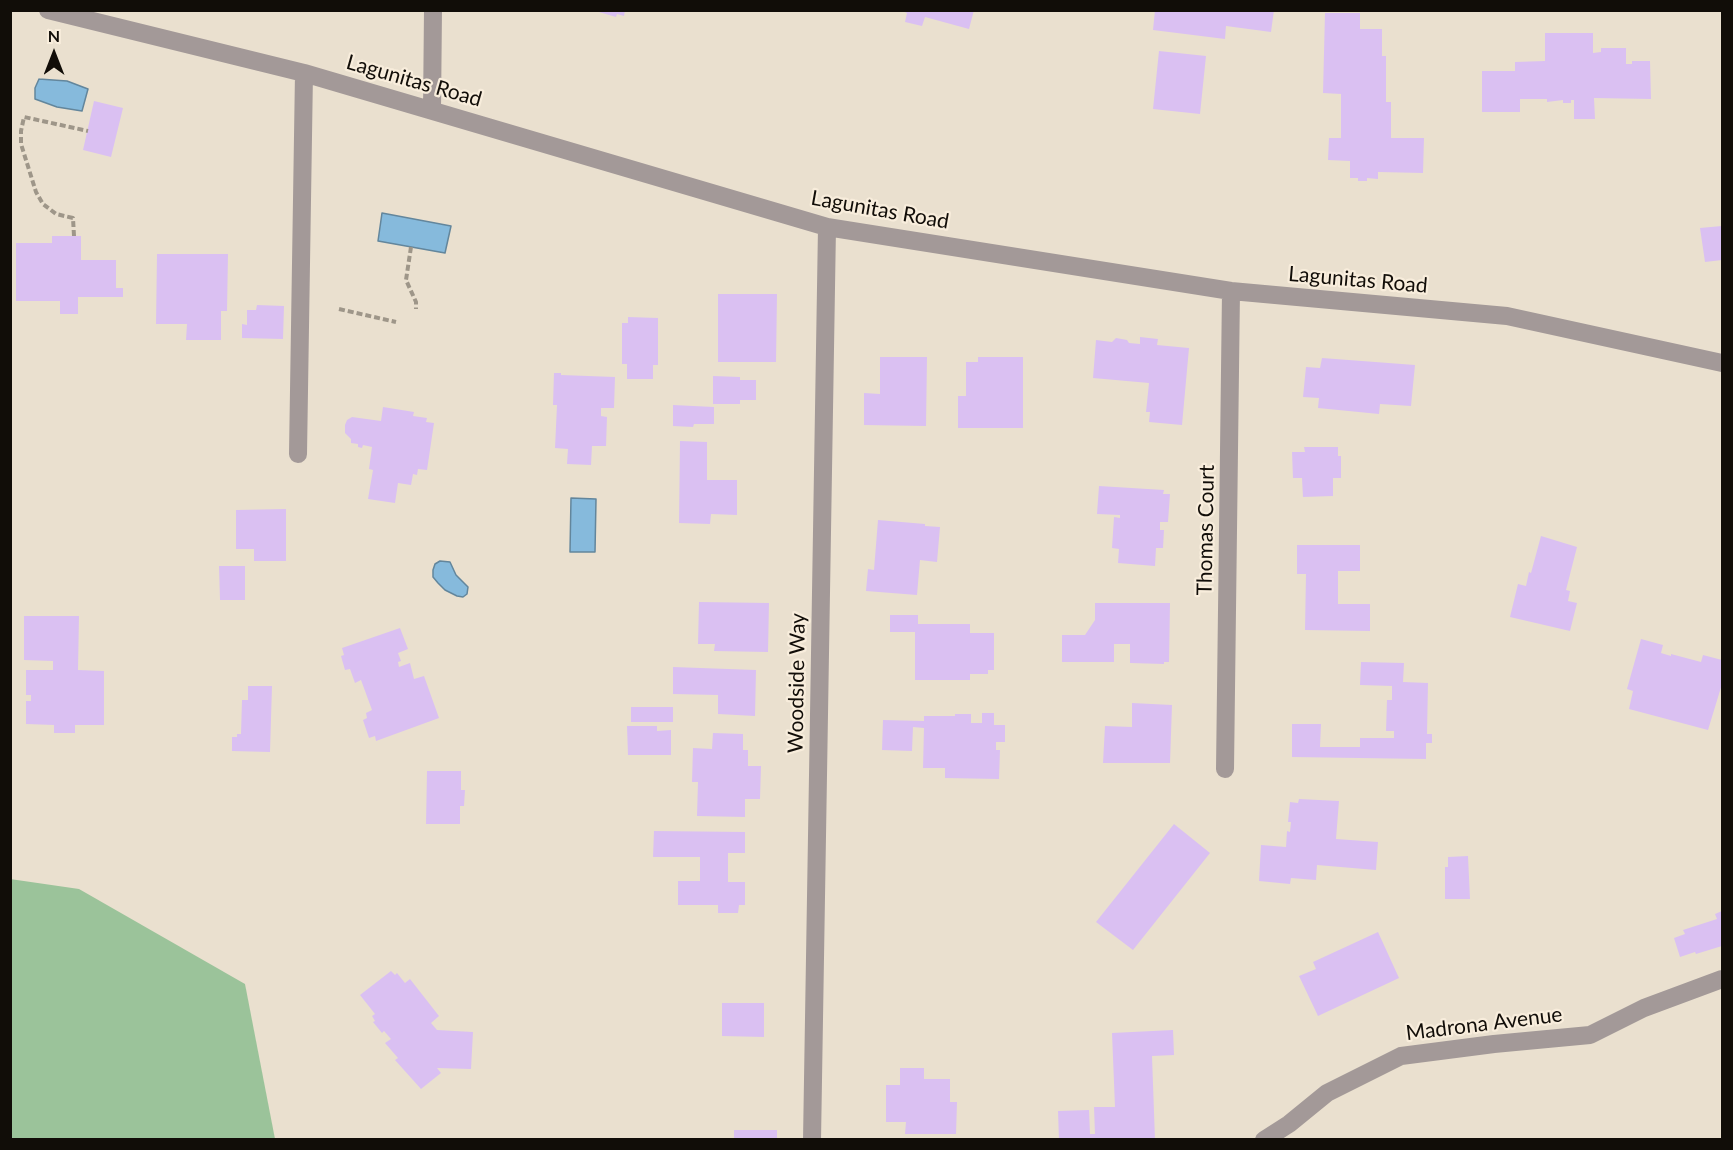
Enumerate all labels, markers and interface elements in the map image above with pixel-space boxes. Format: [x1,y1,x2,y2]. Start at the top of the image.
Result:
north arrow [24,24,84,84]
text: N [48,26,60,45]
street label: Lagunitas Road [343,50,485,112]
street label: Lagunitas Road [809,185,951,235]
street label: Lagunitas Road [1287,261,1429,299]
street label: Thomas Court [1192,464,1220,596]
street label: Woodside Way [783,613,811,753]
street label: Madrona Avenue [1404,1002,1564,1046]

